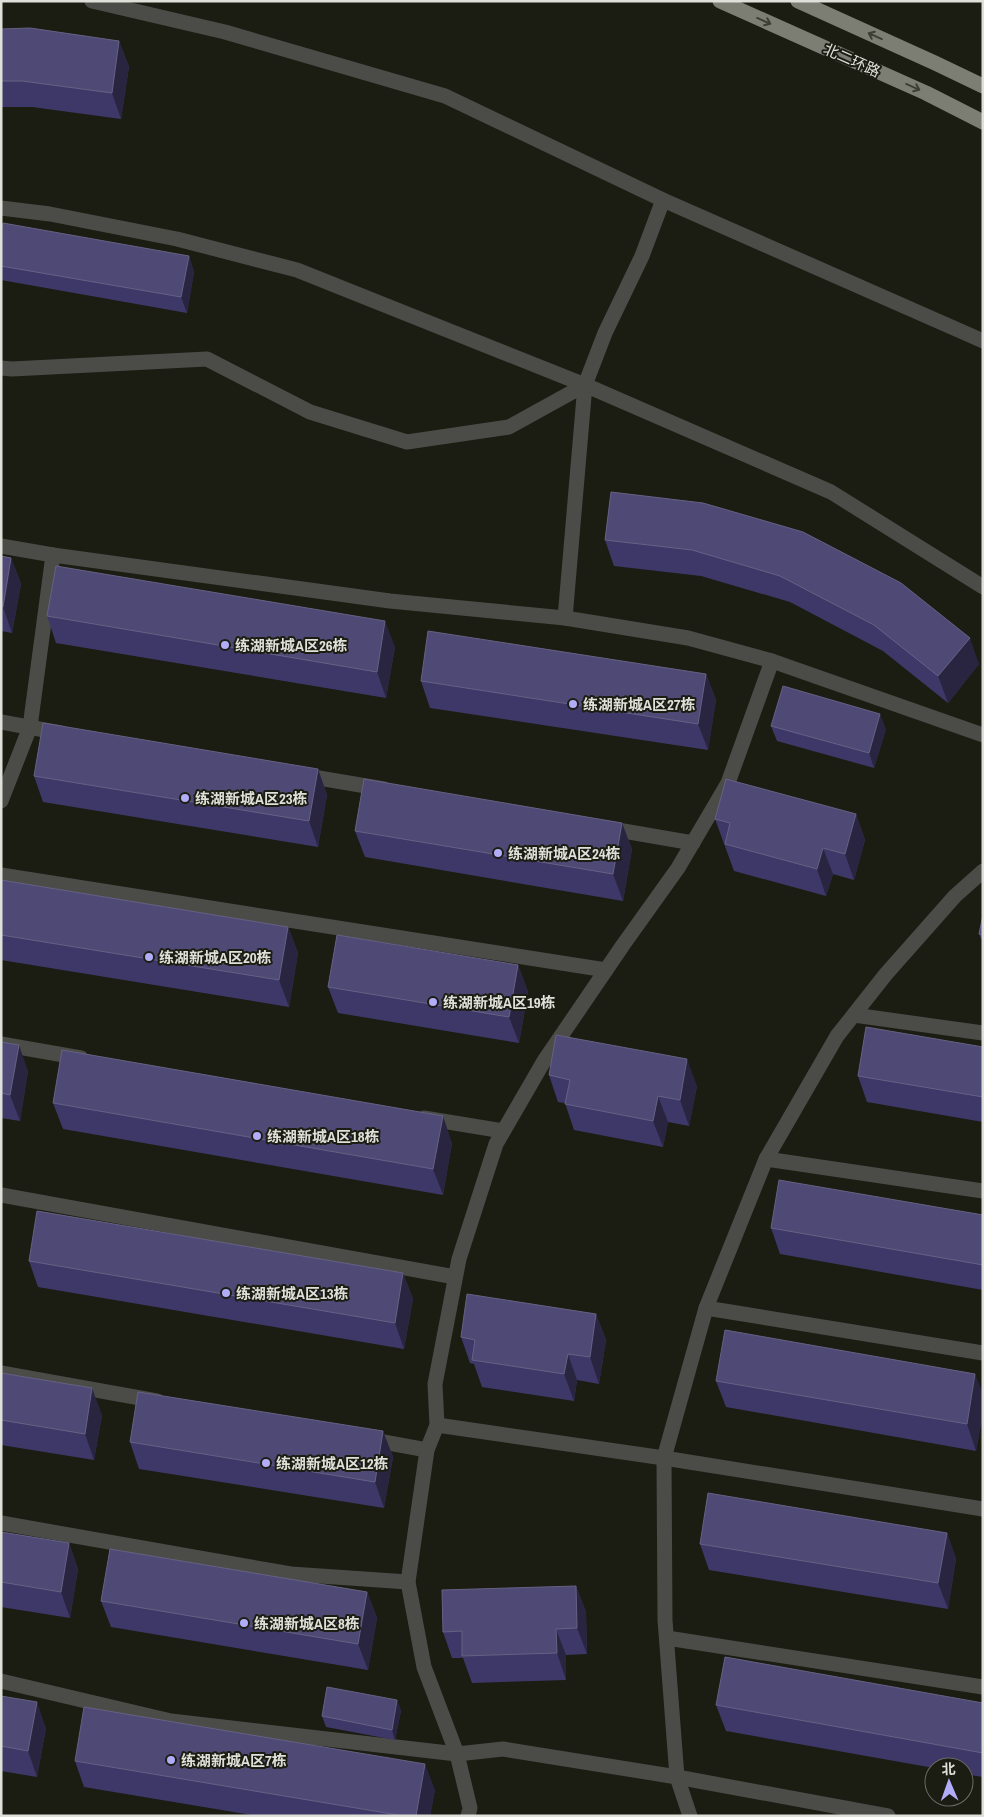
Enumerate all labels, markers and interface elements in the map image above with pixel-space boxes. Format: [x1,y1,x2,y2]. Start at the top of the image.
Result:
one-way arrow [756,17,771,27]
one-way arrow [868,30,883,40]
street label: 北二环路 [820,38,884,82]
one-way arrow [905,83,920,93]
place label: 练湖新城A区26栋 [235,635,348,656]
marker: 练湖新城A区26栋 [219,639,231,651]
place label: 练湖新城A区27栋 [583,694,696,715]
marker: 练湖新城A区27栋 [567,698,579,710]
place label: 练湖新城A区23栋 [195,788,308,809]
marker: 练湖新城A区23栋 [179,792,191,804]
place label: 练湖新城A区24栋 [508,843,621,864]
marker: 练湖新城A区24栋 [492,847,504,859]
place label: 练湖新城A区20栋 [159,947,272,968]
marker: 练湖新城A区20栋 [143,951,155,963]
place label: 练湖新城A区19栋 [443,992,556,1013]
marker: 练湖新城A区19栋 [427,996,439,1008]
place label: 练湖新城A区18栋 [267,1126,380,1147]
marker: 练湖新城A区18栋 [251,1130,263,1142]
place label: 练湖新城A区13栋 [236,1283,349,1304]
marker: 练湖新城A区13栋 [220,1287,232,1299]
place label: 练湖新城A区12栋 [276,1453,389,1474]
marker: 练湖新城A区12栋 [260,1457,272,1469]
place label: 练湖新城A区8栋 [254,1613,360,1634]
marker: 练湖新城A区8栋 [238,1617,250,1629]
place label: 练湖新城A区7栋 [181,1750,287,1771]
marker: 练湖新城A区7栋 [165,1754,177,1766]
north arrow [924,1757,974,1807]
text: 北 [941,1760,956,1778]

